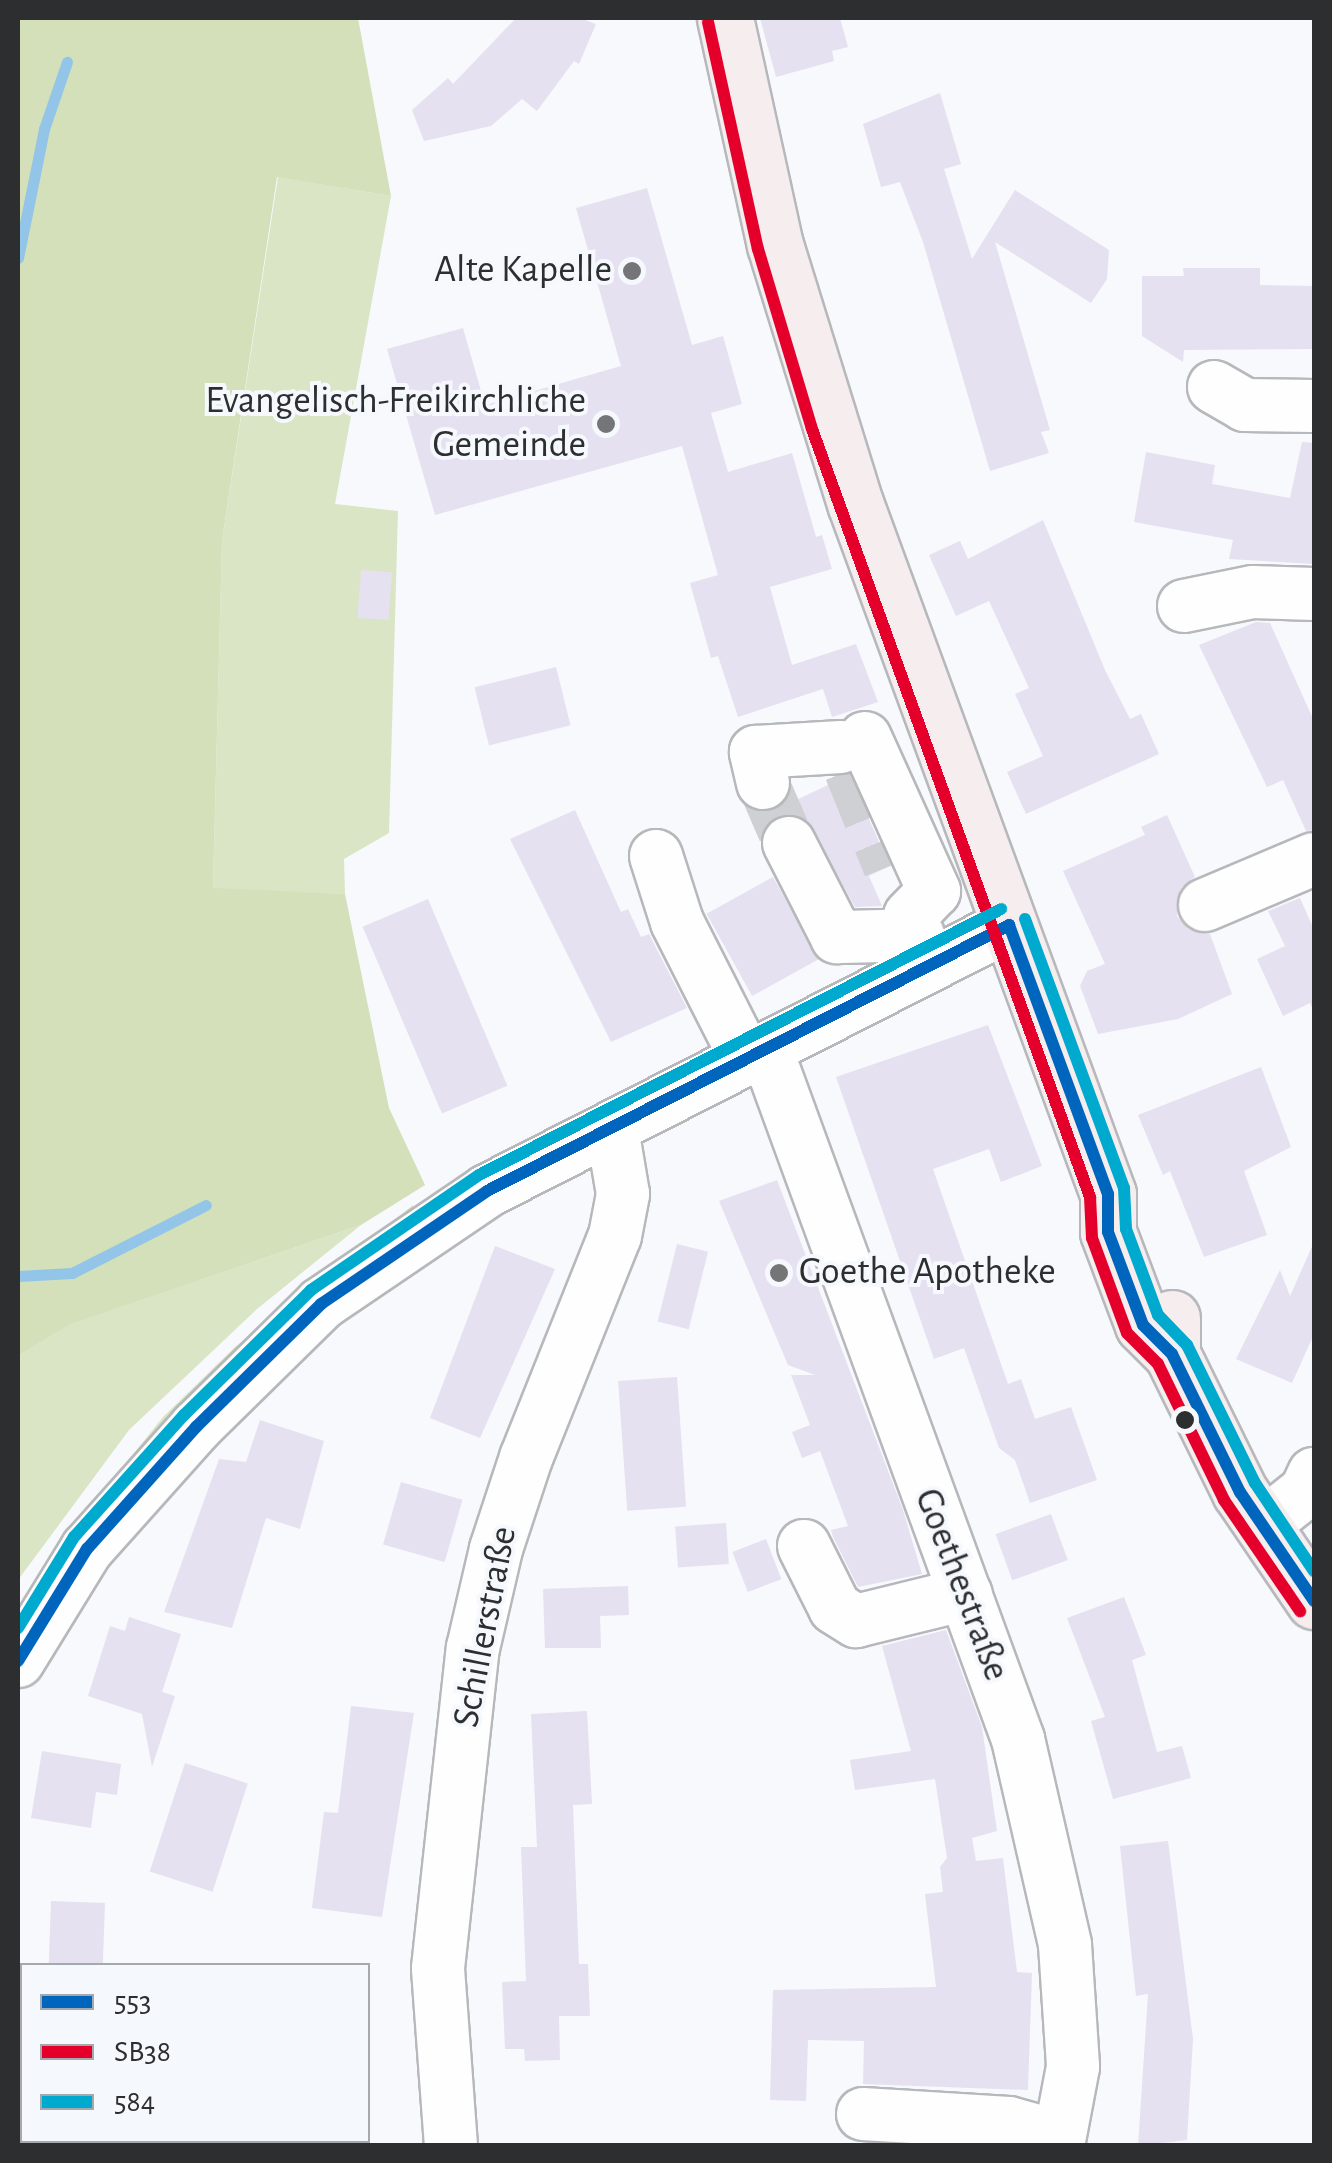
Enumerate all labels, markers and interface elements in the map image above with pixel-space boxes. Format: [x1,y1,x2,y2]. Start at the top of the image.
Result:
place label: Alte Kapelle [434,248,612,294]
marker: Alte Kapelle [621,260,643,282]
place label: Evangelisch-Freikirchliche Gemeinde [205,379,586,468]
marker: Evangelisch-Freikirchliche Gemeinde [595,413,617,435]
place label: Goethe Apotheke [799,1250,1056,1296]
marker: Goethe Apotheke [768,1262,790,1284]
unlabelled marker [1175,1410,1195,1430]
street label: Goethestraße [904,1483,1018,1687]
street label: Schillerstraße [444,1523,528,1731]
legend [20,1963,370,2143]
text: 553 [114,1987,151,2017]
text: SB38 [114,2037,171,2067]
text: 584 [114,2087,155,2117]

